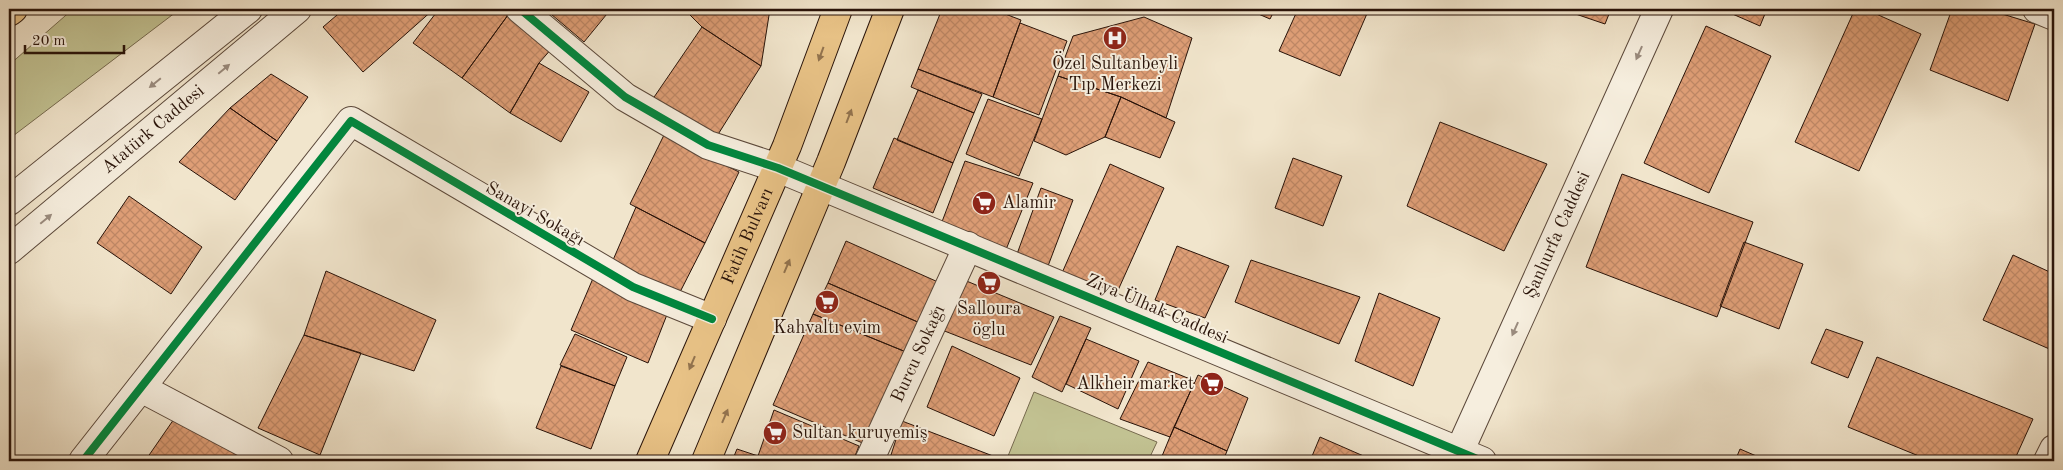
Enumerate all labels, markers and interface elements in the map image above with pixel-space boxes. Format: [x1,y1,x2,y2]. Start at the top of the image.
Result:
scale bar [25,22,124,54]
hospital icon: Özel Sultanbeyli Tıp Merkezi [1102,25,1128,51]
text: 20 m [32,34,66,49]
one-way arrow [1634,46,1642,60]
one-way arrow [817,47,824,62]
place label: Özel Sultanbeyli Tıp Merkezi [1052,51,1178,94]
one-way arrow [217,64,230,75]
one-way arrow [149,78,162,89]
street label: Atatürk Caddesi [99,81,208,177]
one-way arrow [845,109,853,123]
street label: Şanlıurfa Caddesi [1521,169,1594,301]
street label: Sanayi Sokağı [483,179,588,250]
street label: Fatih Bulvarı [719,185,777,287]
supermarket icon: Alamir [971,190,997,216]
place label: Alamir [1002,194,1057,212]
one-way arrow [40,214,52,225]
one-way arrow [784,259,792,273]
street label: Ziya Ülhak Caddesi [1083,267,1232,347]
supermarket icon: Salloura öglu [976,270,1002,296]
supermarket icon: Kahvaltı evim [814,289,840,315]
place label: Salloura öglu [957,300,1021,339]
street label: Burcu Sokağı [888,302,949,405]
place label: Kahvaltı evim [773,319,881,337]
one-way arrow [1510,322,1518,336]
one-way arrow [688,356,696,370]
supermarket icon: Alkheir market [1199,371,1225,397]
place label: Alkheir market [1076,375,1194,393]
one-way arrow [721,409,729,423]
supermarket icon: Sultan kuruyemiş [762,420,788,446]
place label: Sultan kuruyemiş [792,424,928,442]

